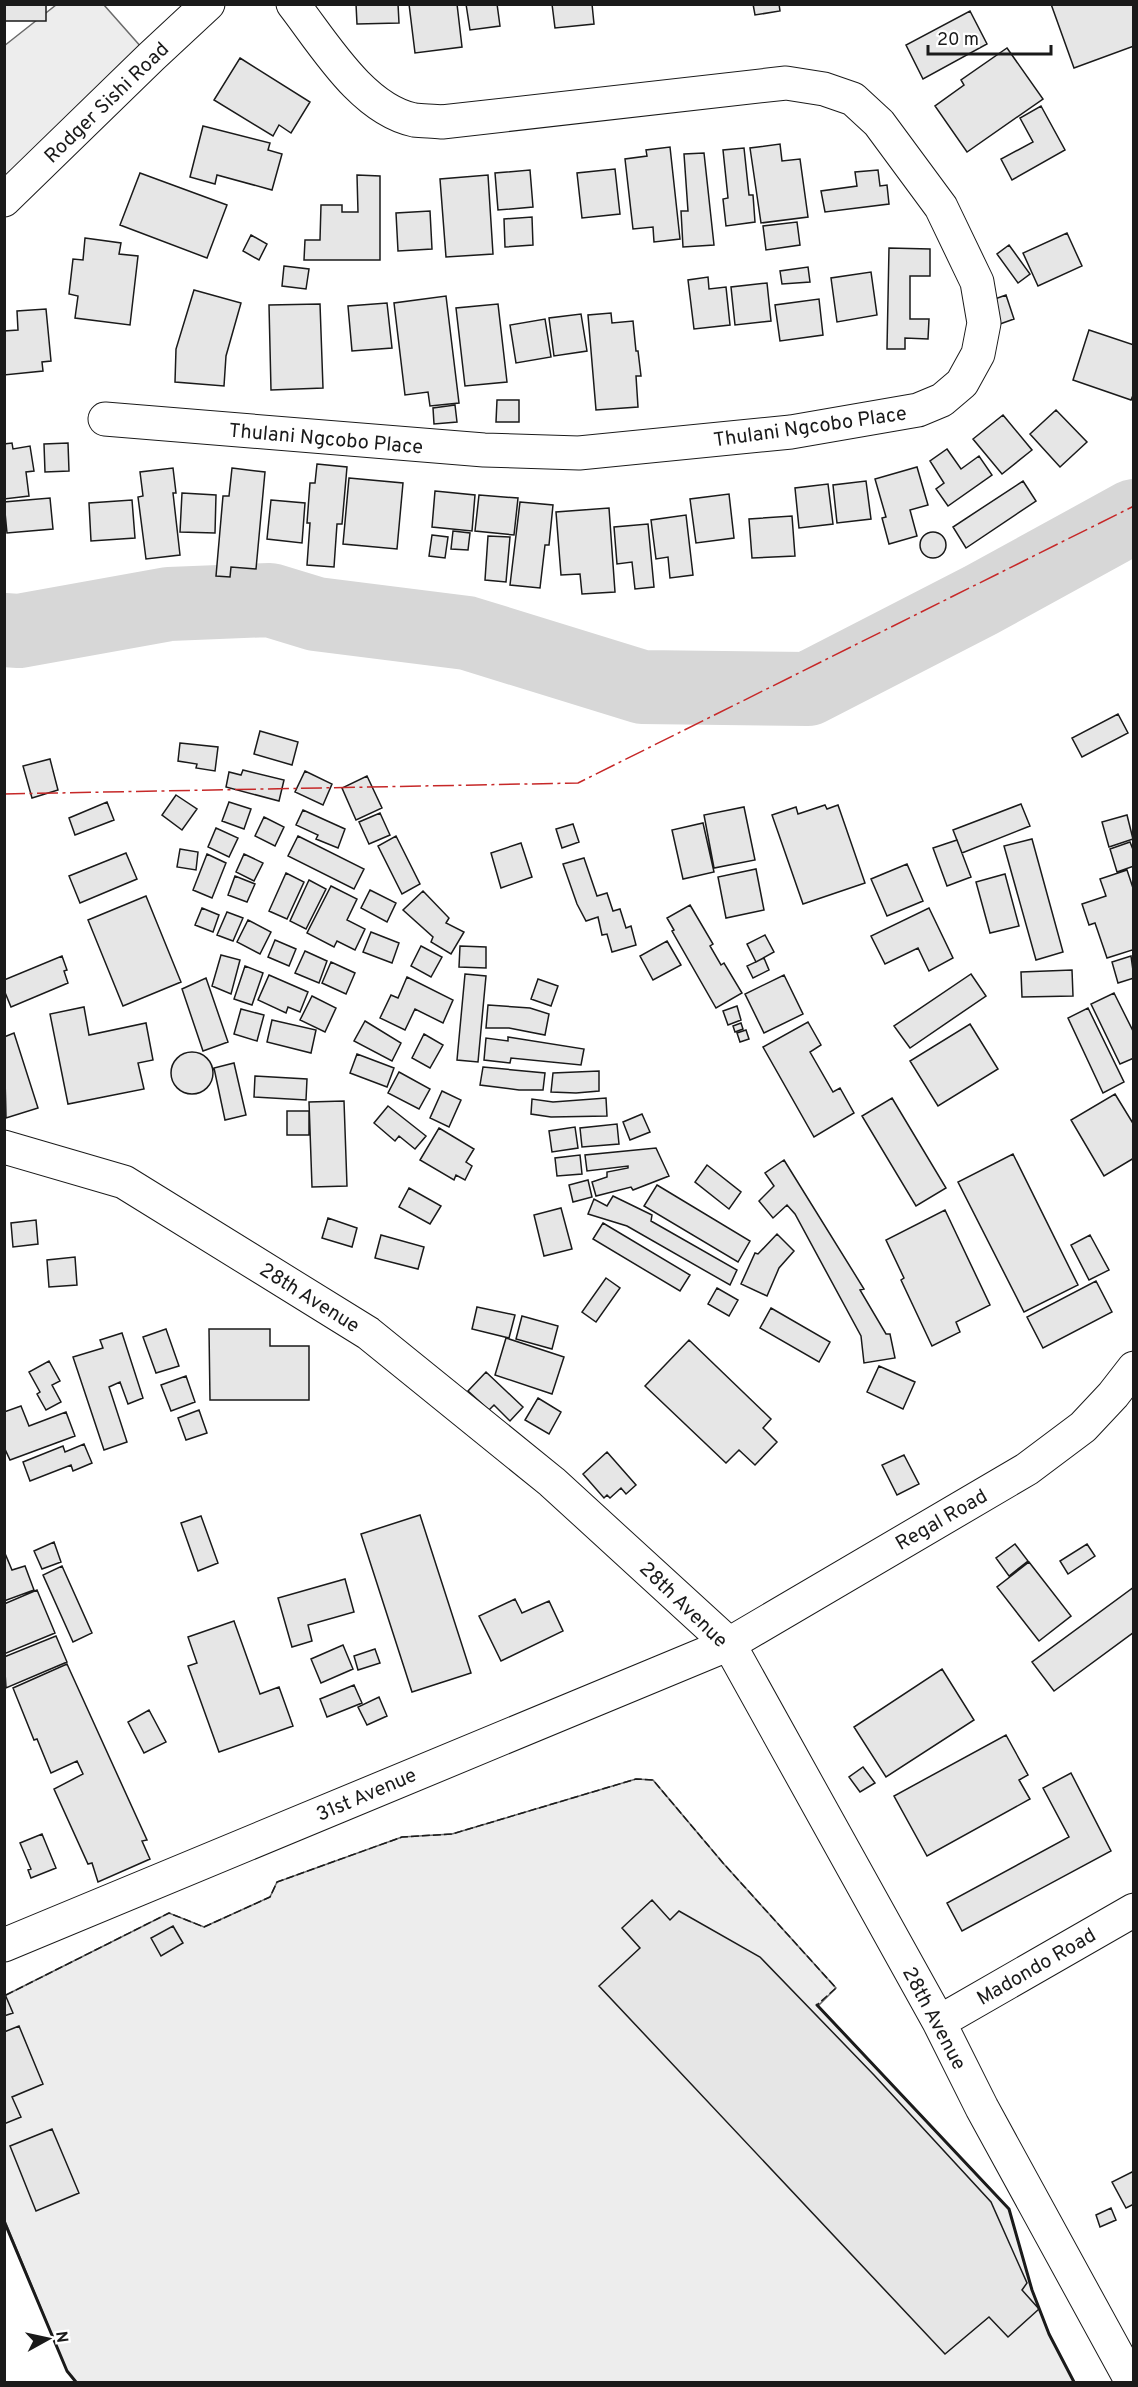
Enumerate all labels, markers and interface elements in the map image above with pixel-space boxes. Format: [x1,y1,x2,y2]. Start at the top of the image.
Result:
scale bar [928,18,1051,56]
text: 20 m [937,29,979,52]
street label: Rodger Sishi Road [39,37,175,170]
street label: Thulani Ngcobo Place [712,402,909,454]
street label: Thulani Ngcobo Place [228,419,424,461]
street label: 28th Avenue [254,1258,364,1340]
street label: Regal Road [891,1484,993,1558]
street label: 28th Avenue [633,1557,732,1654]
street label: 31st Avenue [313,1763,421,1829]
street label: Madondo Road [973,1923,1101,2012]
street label: 28th Avenue [895,1963,971,2075]
north arrow [18,2309,78,2369]
text: N [50,2330,72,2344]

